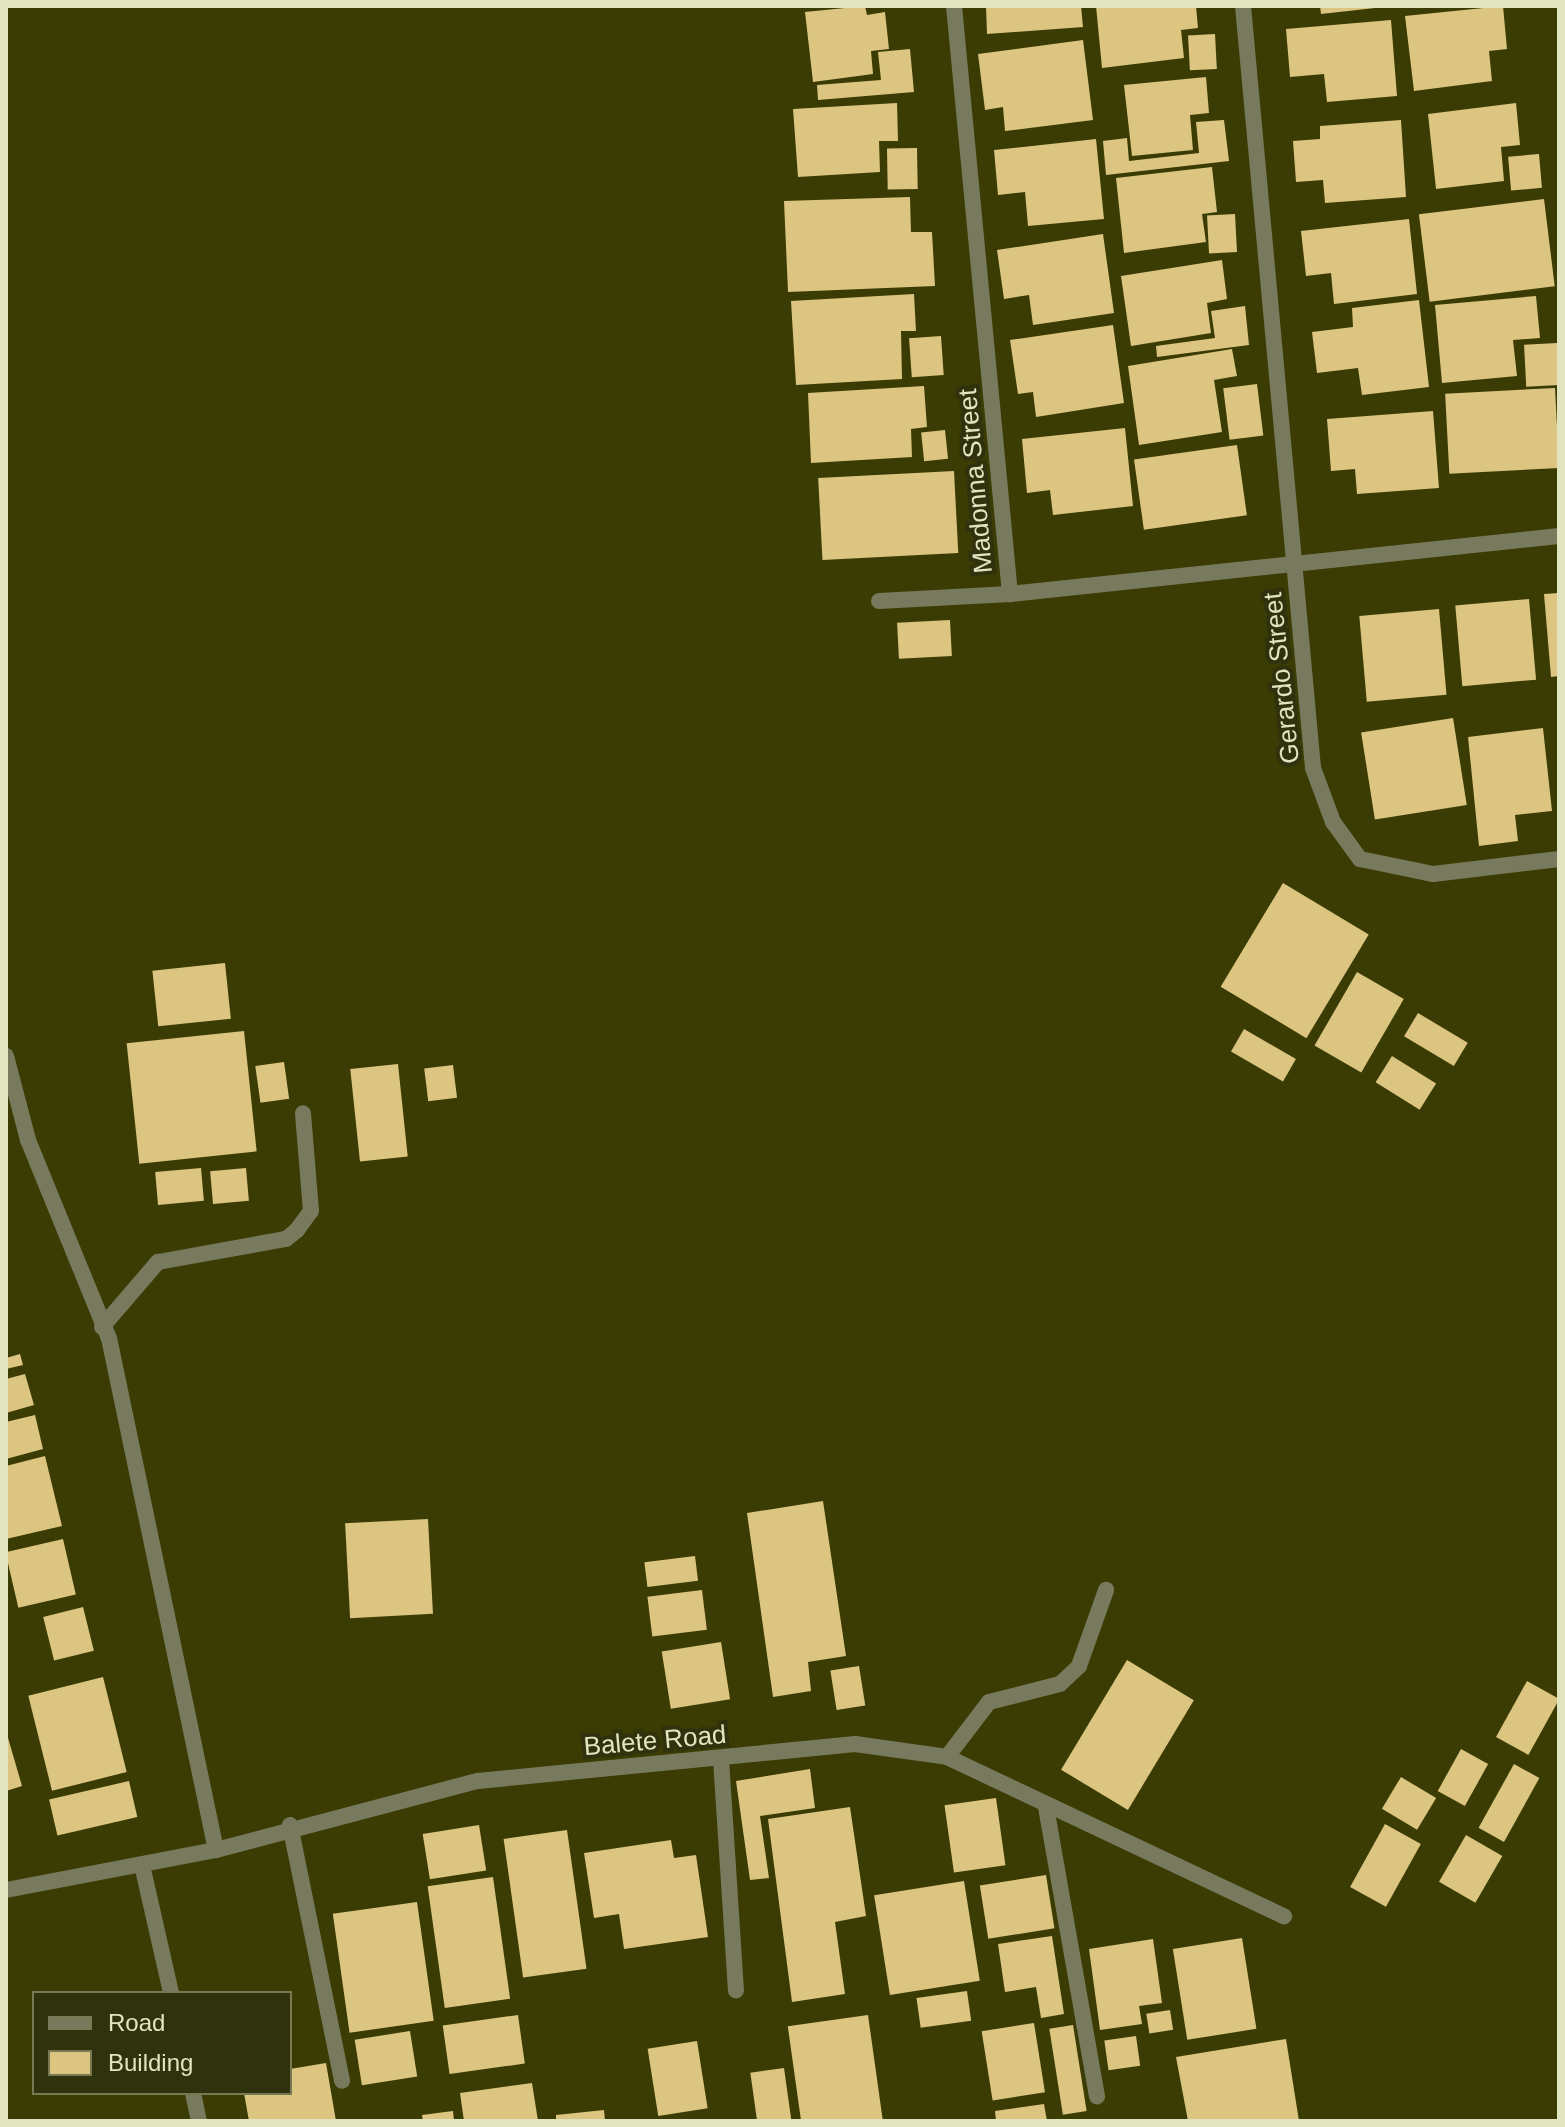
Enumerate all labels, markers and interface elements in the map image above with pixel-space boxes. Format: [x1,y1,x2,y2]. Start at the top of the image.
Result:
street label: Madonna Street [952,387,1000,575]
street label: Gerardo Street [1257,591,1307,765]
street label: Balete Road [582,1719,728,1763]
legend [32,1991,292,2095]
text: Road [108,2009,165,2036]
text: Building [108,2049,193,2076]

